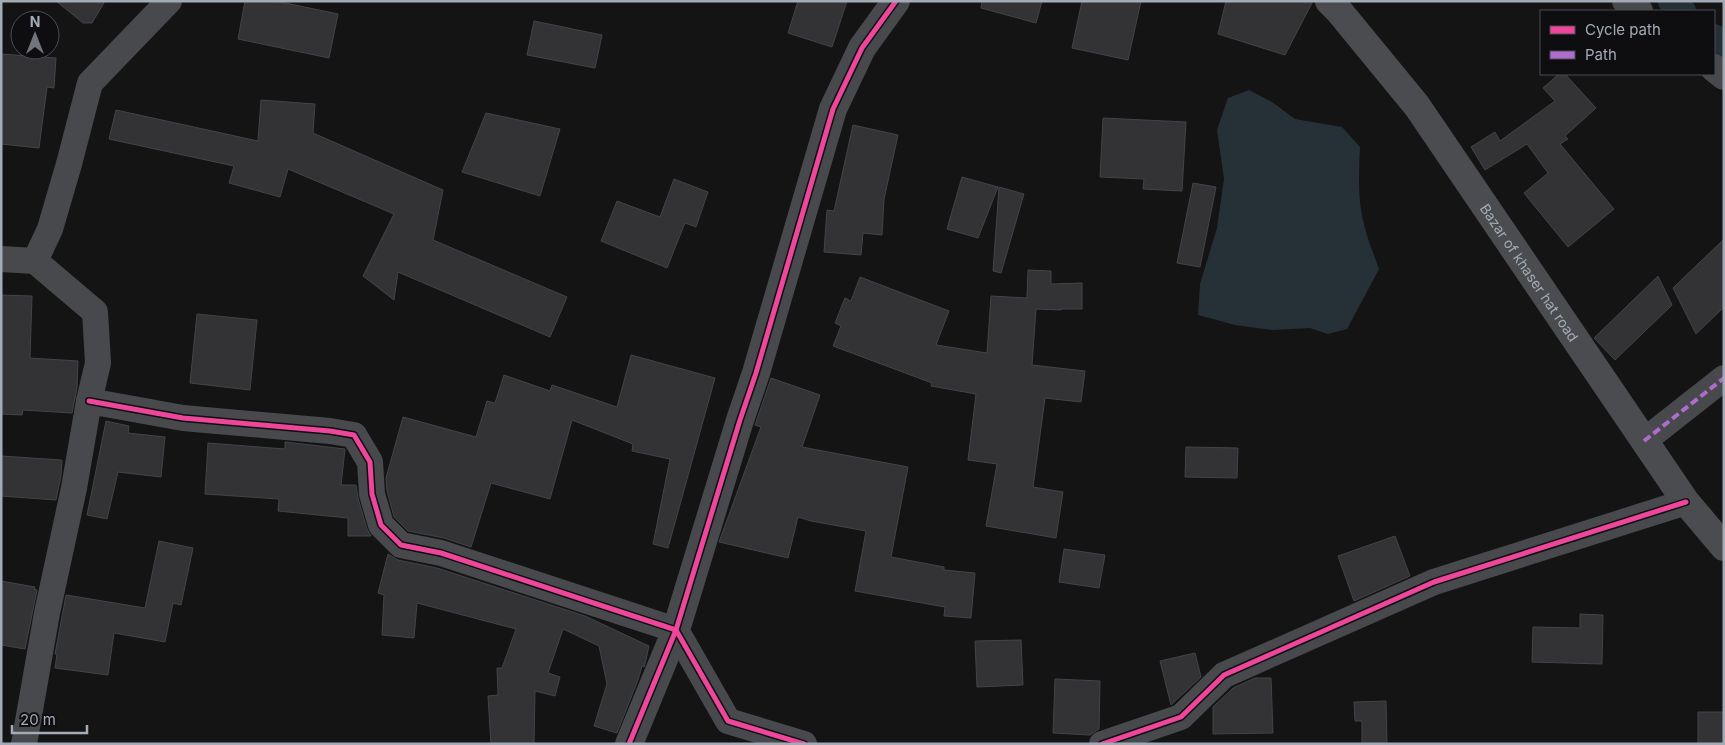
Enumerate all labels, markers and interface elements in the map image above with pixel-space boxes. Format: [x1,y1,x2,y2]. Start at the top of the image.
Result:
north arrow [10,10,60,60]
legend [1540,10,1715,75]
text: N [30,13,40,30]
text: Cycle path [1585,20,1661,39]
text: Path [1585,45,1617,64]
street label: Bazar of khaser hat road [1477,200,1583,344]
scale bar [12,702,88,734]
text: 20 m [20,710,56,729]

